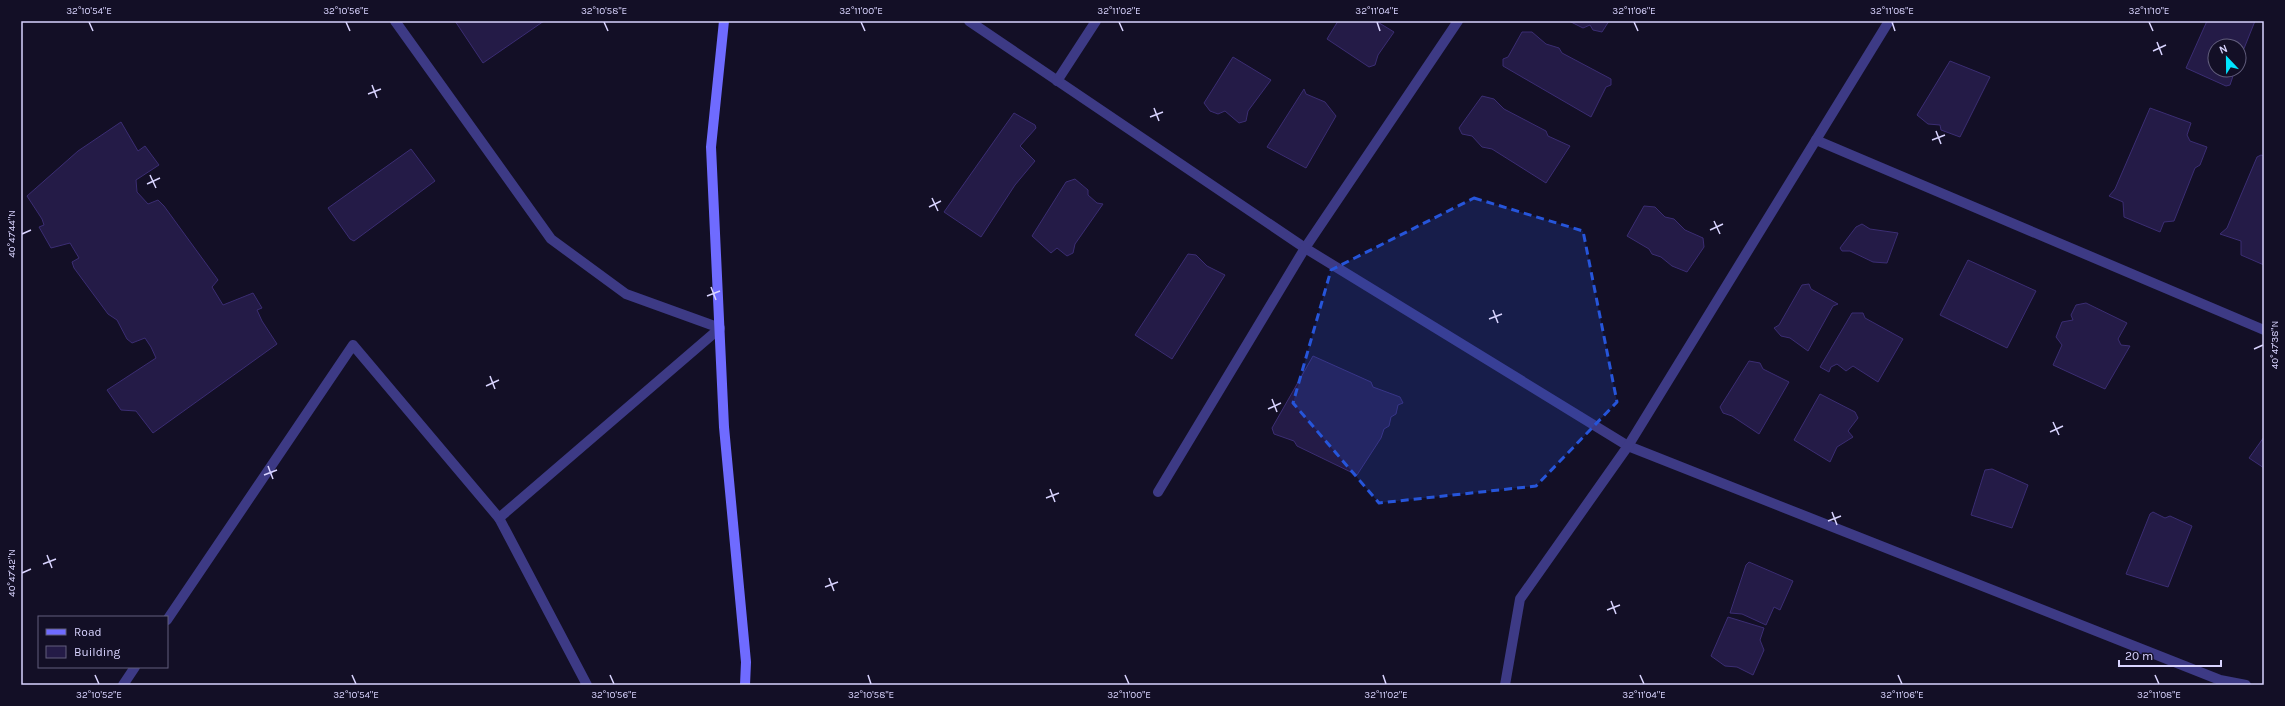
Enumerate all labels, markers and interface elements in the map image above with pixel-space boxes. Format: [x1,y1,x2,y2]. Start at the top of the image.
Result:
text: 32°10'54"E [66,5,112,17]
text: 32°10'56"E [323,5,369,17]
text: 32°10'58"E [581,5,627,17]
text: 32°11'00"E [839,5,883,17]
text: 32°11'02"E [1097,5,1141,17]
text: 32°11'04"E [1355,5,1399,17]
text: 32°11'06"E [1612,5,1656,17]
text: 32°11'08"E [1870,5,1914,17]
text: 32°11'10"E [2129,5,2169,17]
north arrow [2207,38,2247,78]
text: N [2217,42,2230,57]
text: 40°47'44"N [6,210,18,258]
text: 40°47'38"N [2269,321,2281,369]
text: 40°47'42"N [6,549,18,597]
legend [38,616,168,668]
text: Road [74,625,102,639]
scale bar [2119,642,2221,668]
text: Building [74,645,121,659]
text: 20 m [2125,649,2153,663]
text: 32°10'52"E [76,689,122,701]
text: 32°10'54"E [333,689,379,701]
text: 32°10'56"E [591,689,637,701]
text: 32°10'58"E [848,689,894,701]
text: 32°11'00"E [1107,689,1151,701]
text: 32°11'02"E [1364,689,1408,701]
text: 32°11'04"E [1622,689,1666,701]
text: 32°11'06"E [1880,689,1924,701]
text: 32°11'08"E [2137,689,2181,701]

